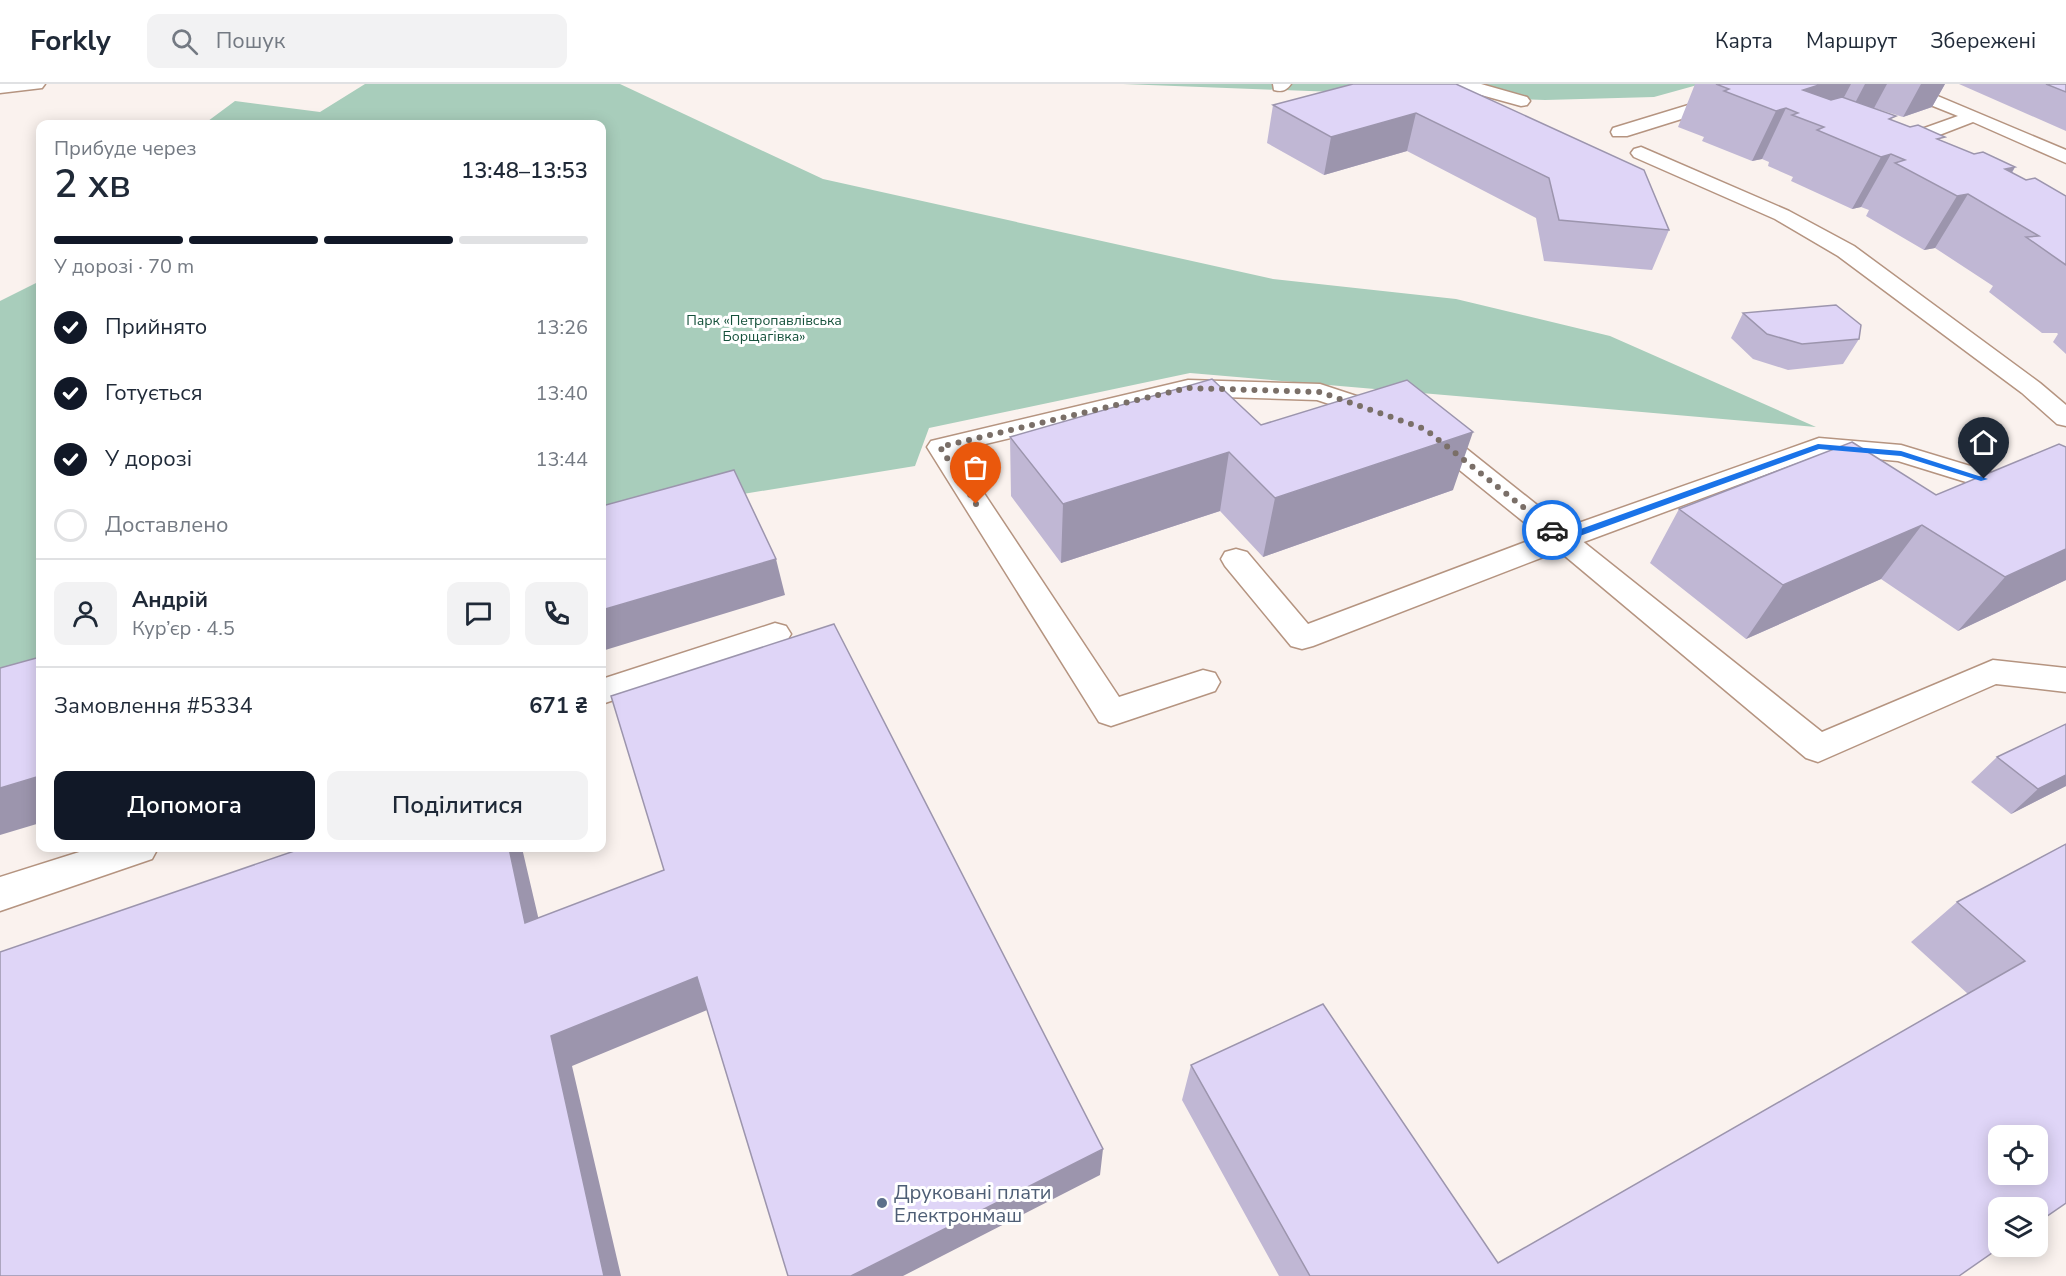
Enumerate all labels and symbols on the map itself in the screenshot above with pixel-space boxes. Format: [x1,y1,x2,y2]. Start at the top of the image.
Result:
park label: Парк «Петропавлівська Борщагівка» [686,311,842,346]
pin [1958,417,2009,479]
pin [950,442,1001,504]
courier [1522,500,1582,560]
place label: Друковані плати Електронмаш [894,1179,1052,1229]
marker: Друковані плати Електронмаш [875,1196,889,1210]

